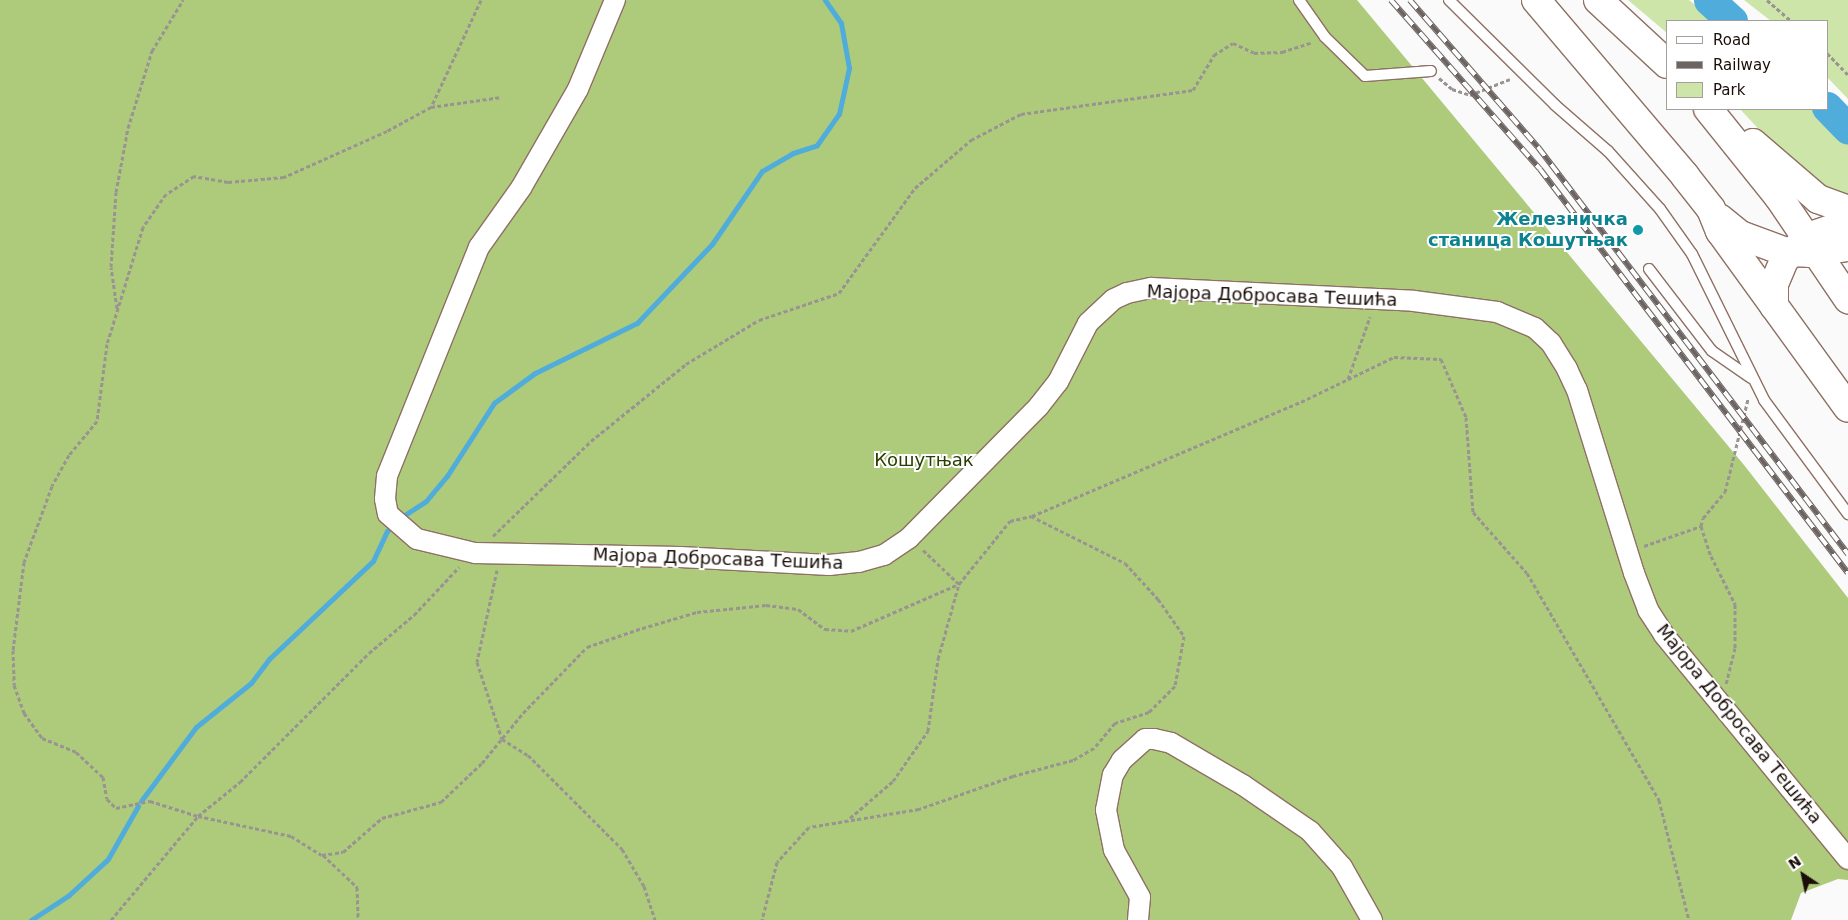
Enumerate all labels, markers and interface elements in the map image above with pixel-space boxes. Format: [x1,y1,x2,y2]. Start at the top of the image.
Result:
legend [1666,20,1828,110]
text: Road [1713,31,1751,49]
text: Railway [1713,56,1771,74]
text: Park [1713,81,1745,99]
place label: Железничка станица Кошутњак [1428,209,1628,252]
marker: Железничка станица Кошутњак [1632,224,1644,236]
street label: Мајора Добросава Тешића [1146,281,1398,311]
park label: Кошутњак [874,449,974,471]
street label: Мајора Добросава Тешића [592,544,844,574]
street label: Мајора Добросава Тешића [1652,620,1826,828]
north arrow [1778,850,1828,900]
text: N [1785,853,1804,872]

